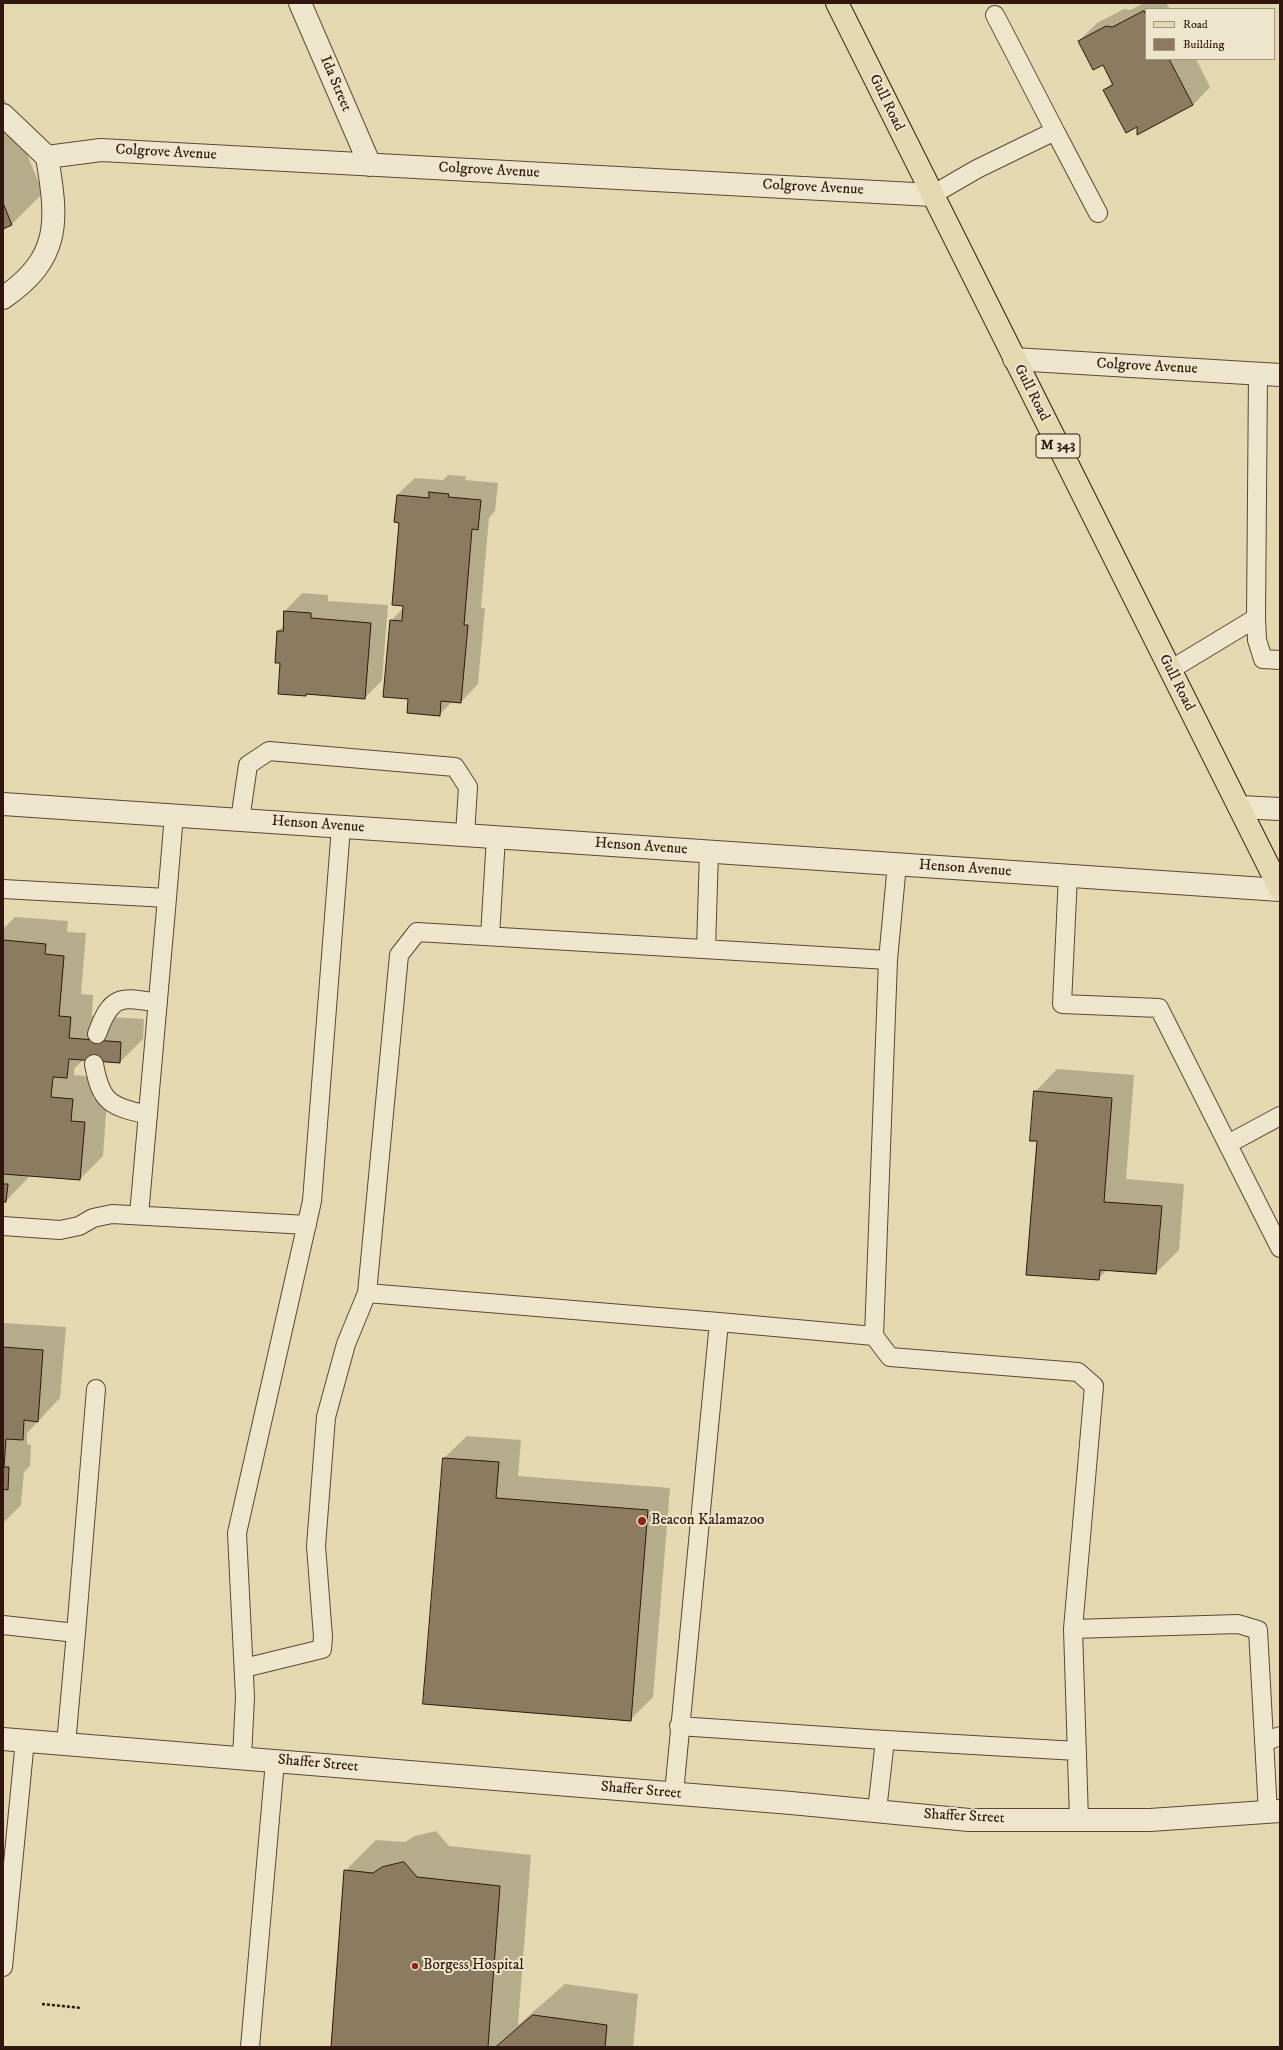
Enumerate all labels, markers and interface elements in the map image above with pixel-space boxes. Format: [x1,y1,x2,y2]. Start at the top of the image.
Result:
legend [1145,8,1275,60]
text: Road [1183,17,1208,32]
text: Building [1183,37,1224,52]
street label: Ida Street [315,54,355,114]
street label: Gull Road [865,72,907,134]
street label: Colgrove Avenue [115,141,217,165]
street label: Colgrove Avenue [438,159,540,183]
street label: Colgrove Avenue [762,176,864,200]
street label: Colgrove Avenue [1096,355,1198,379]
street label: Gull Road [1009,362,1053,424]
road number: M 343 [1036,434,1080,458]
street label: Gull Road [1154,652,1198,714]
street label: Henson Avenue [271,813,365,837]
street label: Henson Avenue [594,835,688,859]
street label: Henson Avenue [918,857,1012,881]
place label: Beacon Kalamazoo [651,1512,764,1530]
marker: Beacon Kalamazoo [636,1515,648,1527]
street label: Shaffer Street [277,1752,359,1776]
street label: Shaffer Street [600,1779,682,1803]
street label: Shaffer Street [923,1806,1005,1828]
place label: Borgess Hospital [423,1957,524,1975]
marker: Borgess Hospital [410,1961,420,1971]

